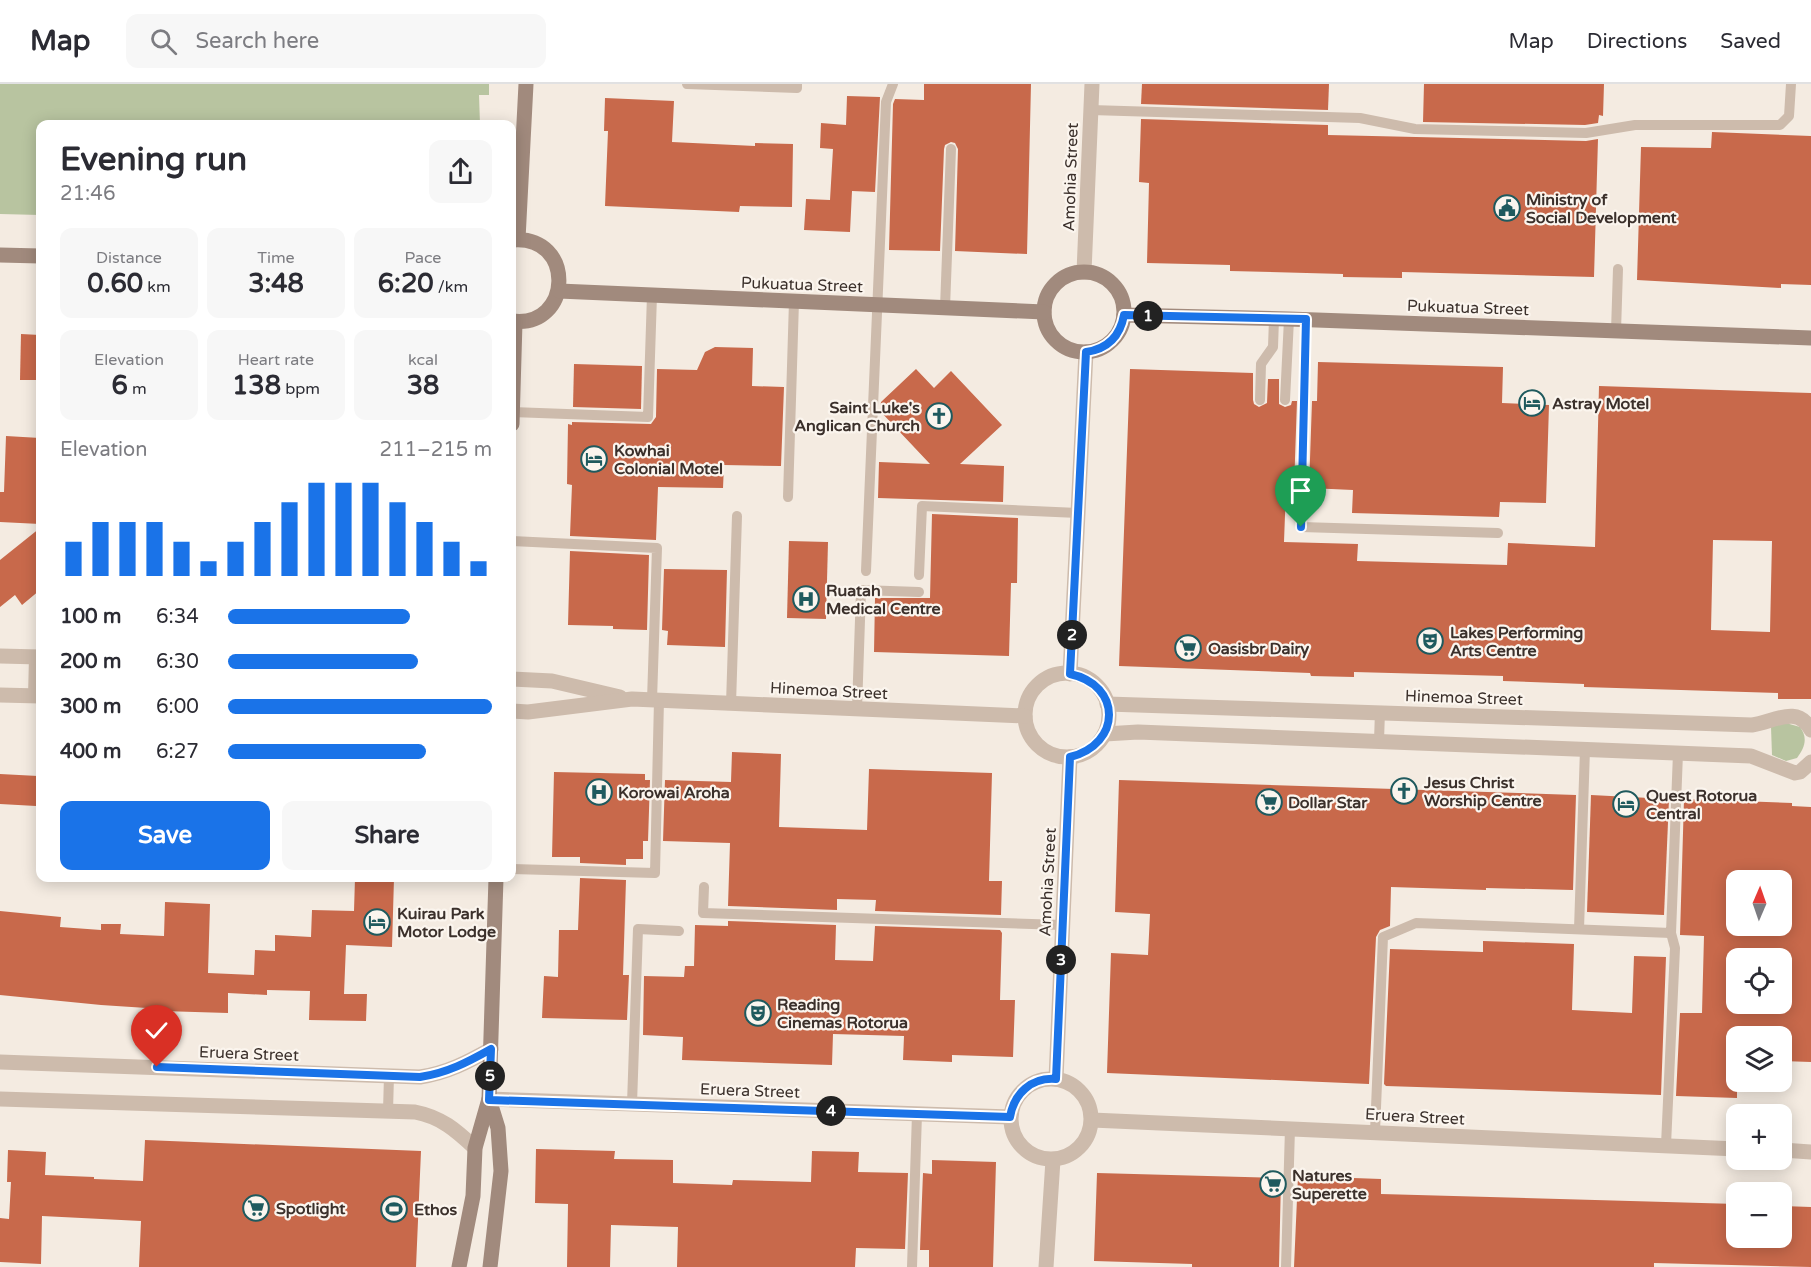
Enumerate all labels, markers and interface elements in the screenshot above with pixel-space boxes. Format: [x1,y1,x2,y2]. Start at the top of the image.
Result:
search box [126,14,546,68]
text: Map [30,24,90,58]
icon: search [147,25,180,58]
text: Search here [195,28,319,54]
text: Map [1508,29,1554,54]
text: Directions [1587,29,1687,54]
text: Saved [1720,29,1781,54]
street label: Amohia Street [1059,122,1083,232]
text: Evening run [60,140,247,179]
button: share [429,140,492,203]
text: 21:46 [60,182,115,206]
place label: Ministry of Social Development [1526,190,1677,228]
public building icon: Ministry of Social Development [1492,193,1522,223]
text: Distance [96,248,162,268]
text: Time [257,248,295,268]
text: Pace [405,248,441,268]
text: 0.60 [87,268,143,299]
text: 3:48 [248,268,304,299]
text: 6:20 [378,268,434,299]
street label: Pukuatua Street [740,273,863,297]
text: km [143,277,171,297]
text: /km [434,277,468,297]
street label: Pukuatua Street [1406,296,1529,320]
pin: 1 [1133,301,1163,331]
text: 1 [1143,306,1153,326]
text: Elevation [94,350,164,370]
text: Heart rate [238,350,314,370]
text: kcal [408,350,438,370]
text: 6 [111,370,128,401]
text: 138 [232,370,281,401]
text: 38 [407,370,439,401]
text: m [128,379,147,399]
text: bpm [281,379,320,399]
hotel icon: Astray Motel [1517,388,1547,418]
place label: Astray Motel [1552,394,1649,414]
place label: Saint Luke's Anglican Church [794,398,920,436]
church icon: Saint Luke's Anglican Church [924,401,954,431]
text: Elevation [60,438,147,462]
text: 211–215 m [379,438,492,462]
place label: Kowhai Colonial Motel [614,441,723,479]
hotel icon: Kowhai Colonial Motel [579,444,609,474]
pin [1275,465,1326,527]
icon: arrive [1284,474,1317,507]
place label: Ruatah Medical Centre [826,581,941,619]
hospital icon: Ruatah Medical Centre [791,584,821,614]
text: 100 m [60,605,121,629]
text: 6:34 [156,605,199,629]
pin: 2 [1057,620,1087,650]
place label: Lakes Performing Arts Centre [1450,623,1583,661]
text: 2 [1067,625,1077,645]
theatre icon: Lakes Performing Arts Centre [1415,626,1445,656]
supermarket icon: Oasisbr Dairy [1173,633,1203,663]
place label: Oasisbr Dairy [1208,639,1310,659]
text: 200 m [60,650,121,674]
text: 6:30 [156,650,199,674]
street label: Hinemoa Street [769,678,888,704]
street label: Hinemoa Street [1405,686,1523,710]
text: 300 m [60,695,121,719]
text: 6:00 [156,695,199,719]
text: 400 m [60,740,121,764]
text: 6:27 [156,740,199,764]
place label: Jesus Christ Worship Centre [1423,773,1542,811]
church icon: Jesus Christ Worship Centre [1389,776,1419,806]
hospital icon: Korowai Aroha [584,777,614,807]
place label: Korowai Aroha [618,783,730,803]
place label: Quest Rotorua Central [1646,786,1757,824]
supermarket icon: Dollar Star [1254,787,1284,817]
hotel icon: Quest Rotorua Central [1611,789,1641,819]
place label: Dollar Star [1288,793,1368,813]
button: Save [60,801,270,870]
button: Share [282,801,492,870]
street label: Amohia Street [1035,827,1061,937]
north arrow [1726,870,1792,936]
map controls [1726,870,1792,1248]
place label: Kuirau Park Motor Lodge [397,904,496,942]
hotel icon: Kuirau Park Motor Lodge [362,907,392,937]
pin: 3 [1046,945,1076,975]
button: locate [1726,948,1792,1014]
text: 3 [1056,950,1066,970]
place label: Reading Cinemas Rotorua [777,995,908,1033]
theatre icon: Reading Cinemas Rotorua [743,998,773,1028]
pin [131,1005,182,1067]
icon: check [140,1014,173,1047]
button: layers [1726,1026,1792,1092]
street label: Eruera Street [199,1042,299,1066]
pin: 5 [475,1061,505,1091]
text: 5 [485,1066,495,1086]
street label: Eruera Street [700,1079,800,1103]
pin: 4 [816,1096,846,1126]
text: 4 [826,1101,836,1121]
street label: Eruera Street [1364,1104,1465,1130]
button: + [1726,1104,1792,1170]
place label: Natures Superette [1292,1166,1367,1204]
supermarket icon: Natures Superette [1258,1169,1288,1199]
button: − [1726,1182,1792,1248]
supermarket icon: Spotlight [241,1193,271,1223]
sports icon: Ethos [379,1194,409,1224]
place label: Spotlight [276,1199,346,1219]
place label: Ethos [414,1200,458,1220]

